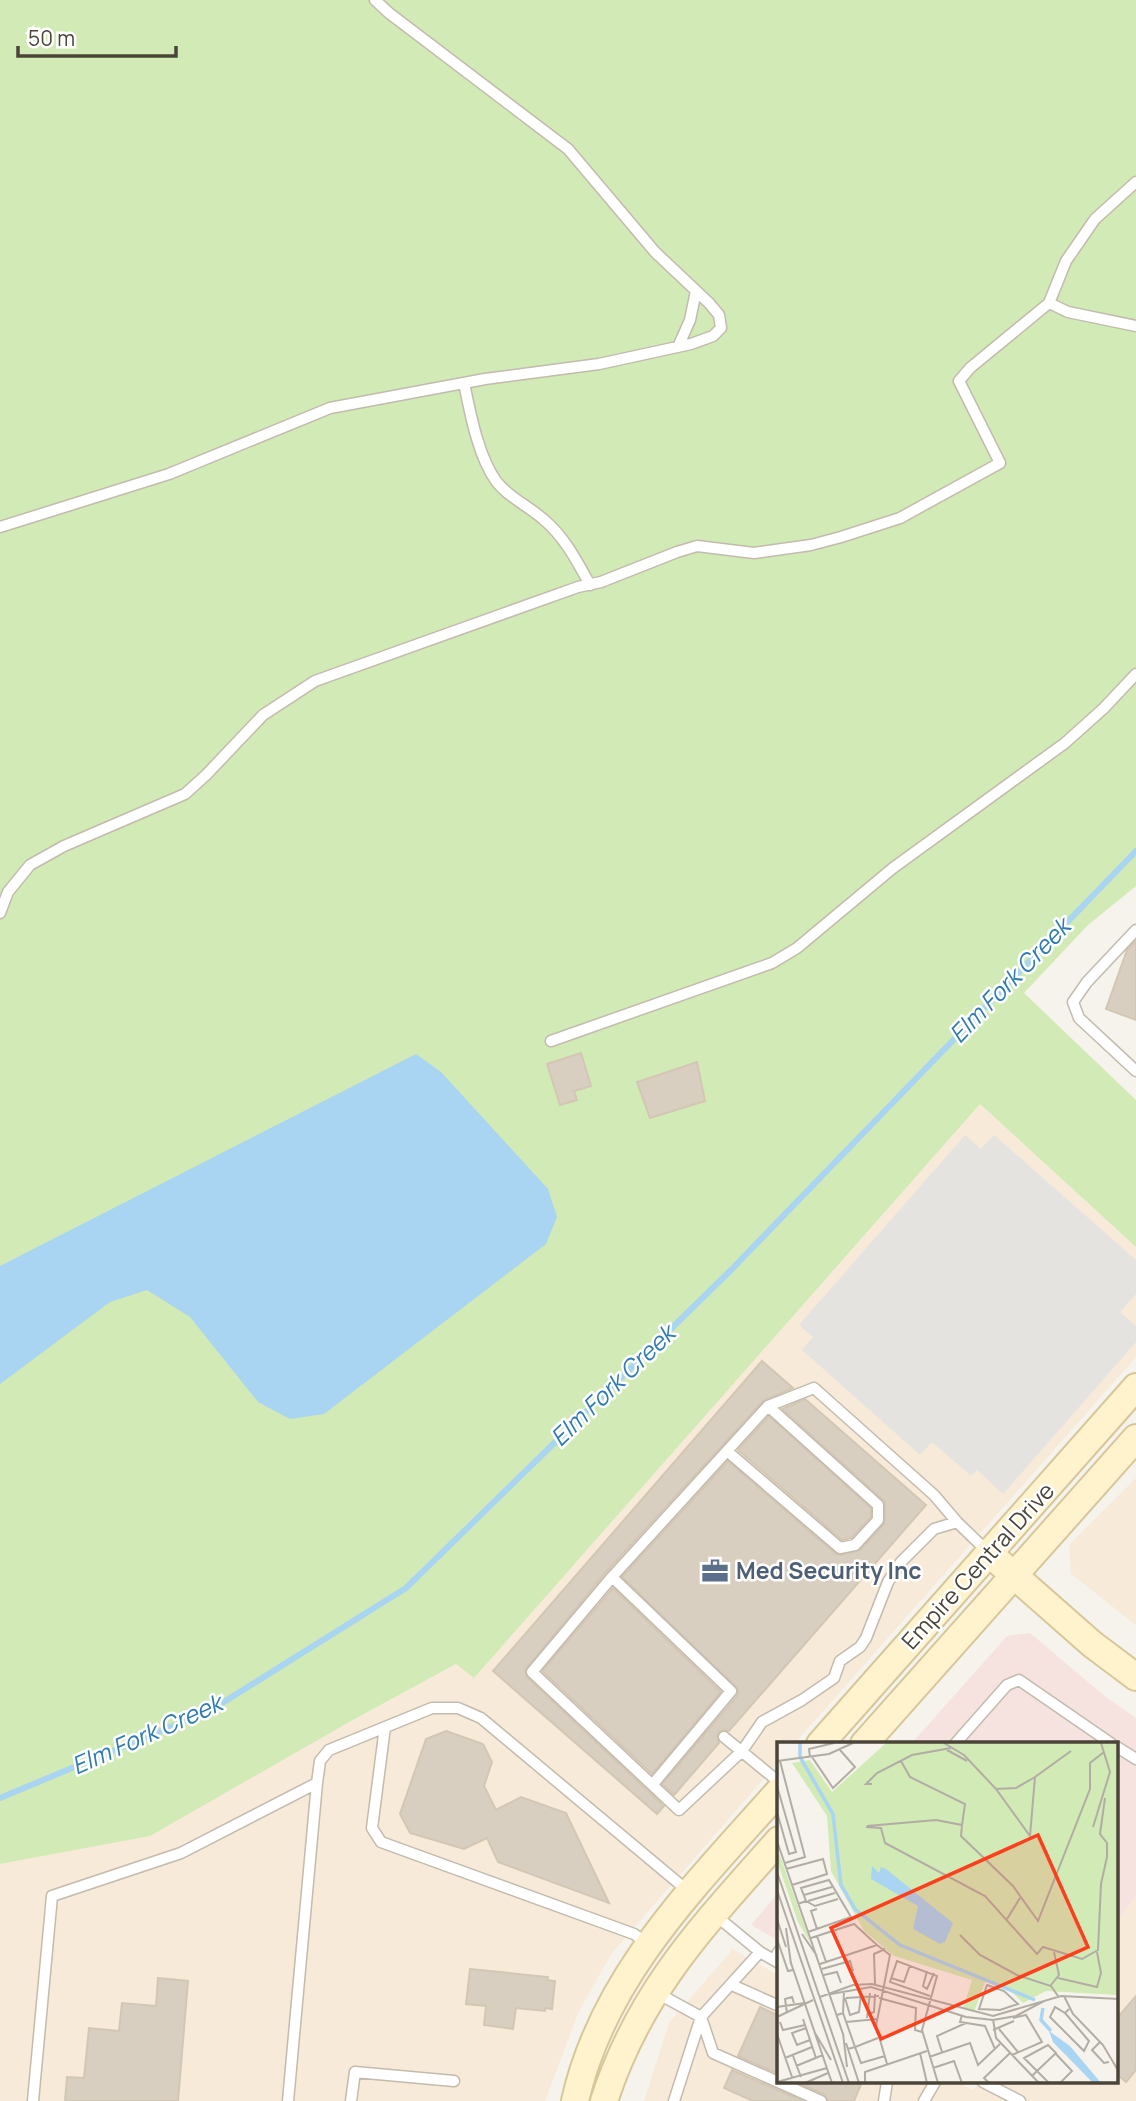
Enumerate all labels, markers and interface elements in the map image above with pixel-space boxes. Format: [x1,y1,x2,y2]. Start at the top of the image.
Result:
scale bar [18,14,175,58]
text: 50 m [28,24,75,52]
water label: Elm Fork Creek [941,908,1079,1049]
water label: Elm Fork Creek [542,1315,684,1453]
street label: Empire Central Drive [894,1475,1061,1656]
place label: Med Security Inc [736,1554,922,1586]
office icon: Med Security Inc [700,1556,730,1586]
water label: Elm Fork Creek [66,1685,230,1781]
inset map [777,1742,1118,2084]

